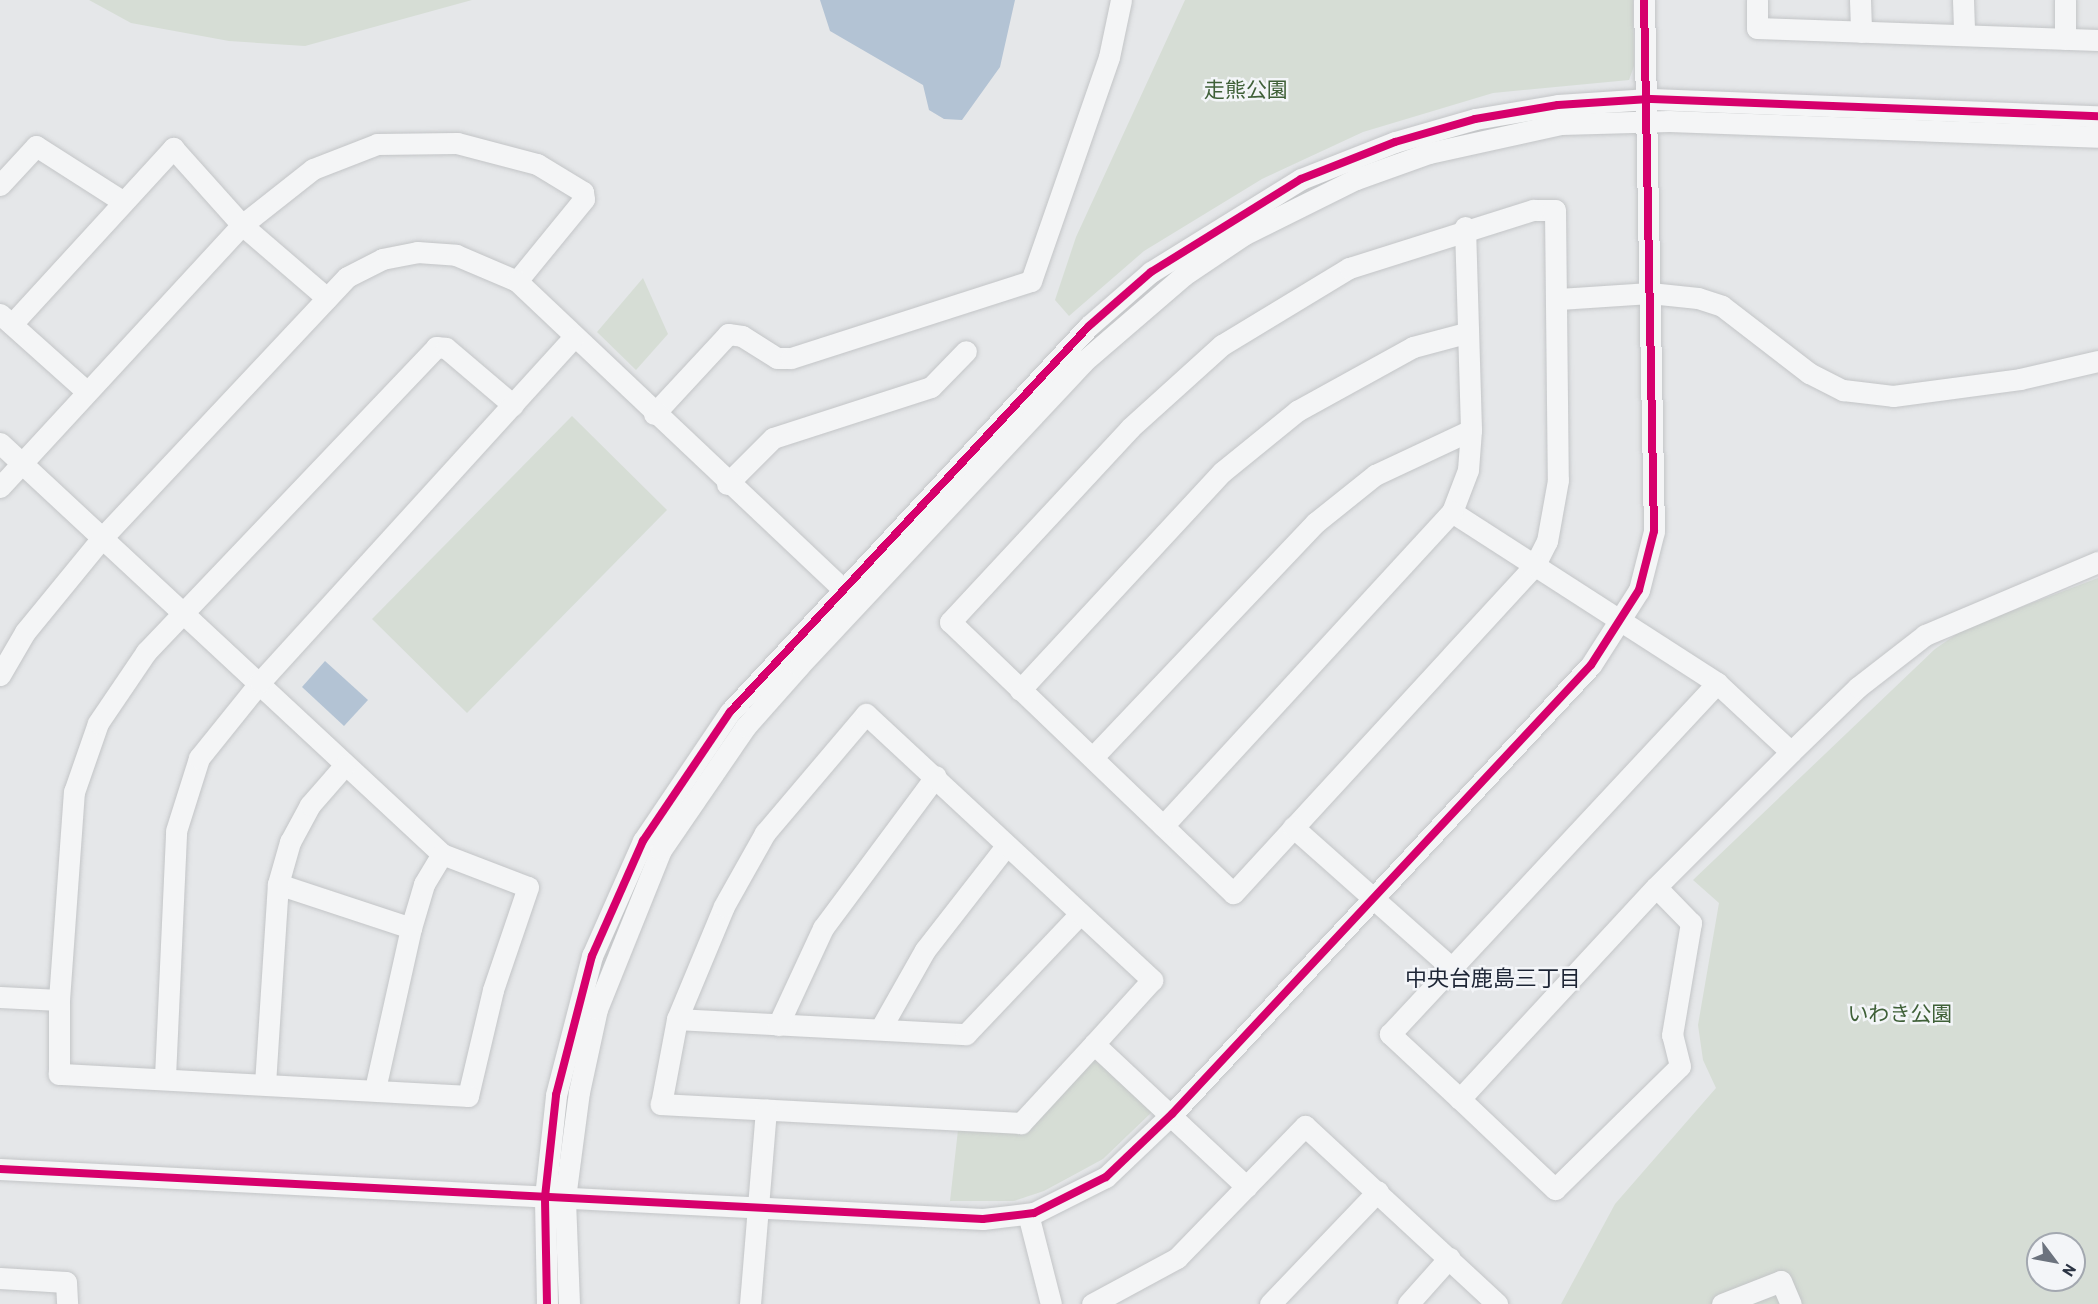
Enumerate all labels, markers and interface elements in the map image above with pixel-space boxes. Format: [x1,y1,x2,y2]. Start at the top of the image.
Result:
park label: 走熊公園 [1204,76,1288,102]
district label: 中央台鹿島三丁目 [1405,965,1581,991]
park label: いわき公園 [1848,1000,1952,1026]
north arrow [2026,1232,2086,1292]
text: N [2059,1261,2081,1280]

